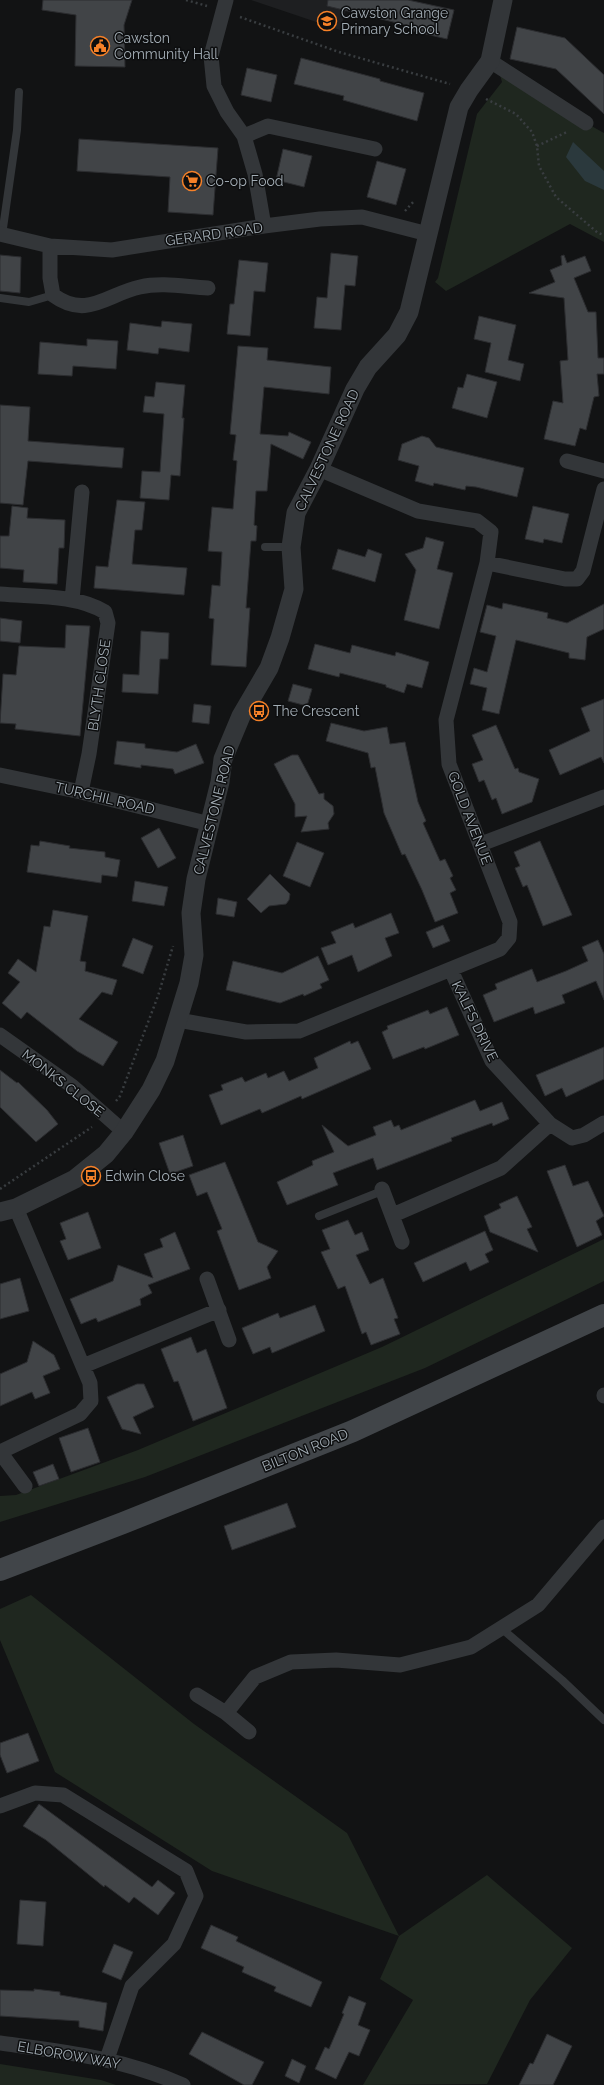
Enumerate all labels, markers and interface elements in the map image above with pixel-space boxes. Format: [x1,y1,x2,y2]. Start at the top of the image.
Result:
place label: Cawston Grange Primary School [341,5,448,37]
school or university icon: Cawston Grange Primary School [316,10,338,32]
place label: Cawston Community Hall [114,30,218,62]
public building icon: Cawston Community Hall [89,35,111,57]
supermarket icon: Co-op Food [181,170,203,192]
place label: Co-op Food [206,173,284,189]
street label: GERARD ROAD [164,219,264,249]
street label: CALVESTONE ROAD [292,387,362,513]
street label: BLYTH CLOSE [85,638,113,732]
bus stop icon: The Crescent [248,700,270,722]
place label: The Crescent [273,703,360,719]
street label: CALVESTONE ROAD [190,744,238,876]
street label: GOLD AVENUE [445,769,495,867]
street label: TURCHIL ROAD [54,779,156,817]
street label: KALFS DRIVE [449,978,501,1064]
street label: MONKS CLOSE [19,1046,107,1120]
bus stop icon: Edwin Close [80,1165,102,1187]
place label: Edwin Close [105,1168,185,1184]
street label: BILTON ROAD [260,1425,350,1475]
street label: ELBOROW WAY [16,2038,122,2072]

